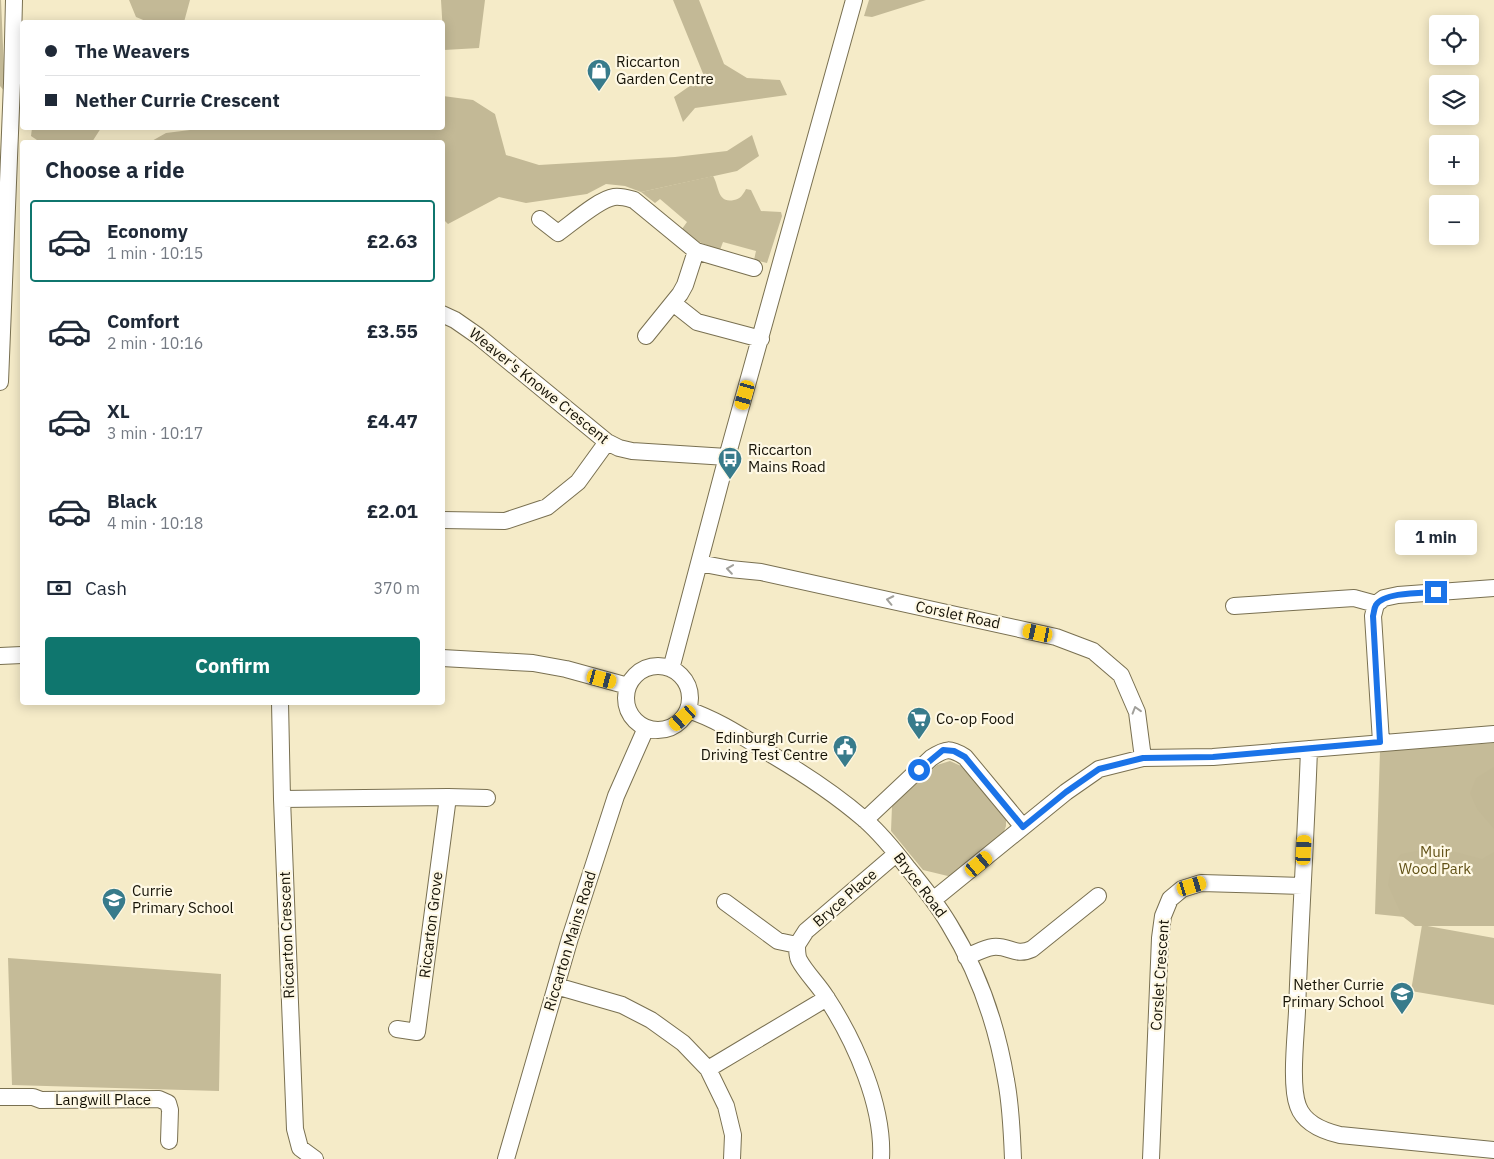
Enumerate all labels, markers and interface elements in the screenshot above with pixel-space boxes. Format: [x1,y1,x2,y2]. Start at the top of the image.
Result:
map controls [1429,15,1479,245]
button: locate [1429,15,1479,65]
text: The Weavers [75,39,190,63]
place label: Riccarton Garden Centre [616,52,714,88]
shop icon: Riccarton Garden Centre [586,58,612,92]
button: layers [1429,75,1479,125]
text: Nether Currie Crescent [75,88,280,112]
button: + [1429,135,1479,185]
text: Choose a ride [45,155,185,184]
button: − [1429,195,1479,245]
icon: car [47,219,92,264]
text: Economy [107,219,188,243]
text: £2.63 [367,229,418,253]
text: 1 min · 10:15 [107,243,203,263]
icon: car [47,309,92,354]
text: Comfort [107,309,180,333]
text: £3.55 [367,319,418,343]
street label: Weaver's Knowe Crescent [466,323,613,448]
text: 2 min · 10:16 [107,333,203,353]
car [733,379,756,411]
icon: car [47,399,92,444]
text: XL [107,399,130,423]
text: £4.47 [367,409,418,433]
text: 3 min · 10:17 [107,423,203,443]
place label: Riccarton Mains Road [748,440,826,476]
bus stop icon: Riccarton Mains Road [717,446,743,480]
icon: car [47,489,92,534]
text: Black [107,489,157,513]
text: £2.01 [367,499,418,523]
text: 4 min · 10:18 [107,513,203,533]
callout: 1 min [1395,520,1477,554]
text: 1 min [1415,527,1457,547]
one-way arrow [725,564,734,574]
icon: cash [45,574,73,602]
text: Cash [85,576,127,600]
text: 370 m [373,578,420,598]
route end [1425,581,1447,603]
one-way arrow [886,595,894,606]
street label: Corslet Road [914,596,1002,633]
car [1021,623,1054,643]
button: Confirm [45,637,420,695]
car [585,668,618,690]
car [666,702,699,734]
supermarket icon: Co-op Food [906,706,932,740]
one-way arrow [1131,707,1141,715]
place label: Co-op Food [936,709,1014,728]
place label: Edinburgh Currie Driving Test Centre [701,728,828,764]
public building icon: Edinburgh Currie Driving Test Centre [832,734,858,768]
route start [908,759,930,781]
car [1295,835,1312,865]
park label: Muir Wood Park [1399,842,1471,878]
street label: Bryce Road [890,848,951,921]
car [962,849,995,879]
street label: Bryce Place [809,865,881,931]
street label: Riccarton Mains Road [539,869,600,1013]
street label: Riccarton Crescent [275,871,298,999]
street label: Riccarton Grove [415,871,446,979]
car [1175,874,1208,898]
place label: Currie Primary School [132,881,234,917]
school or university icon: Currie Primary School [101,887,127,921]
street label: Corslet Crescent [1146,919,1173,1031]
place label: Nether Currie Primary School [1282,975,1384,1011]
school or university icon: Nether Currie Primary School [1389,981,1415,1015]
street label: Langwill Place [55,1090,151,1109]

